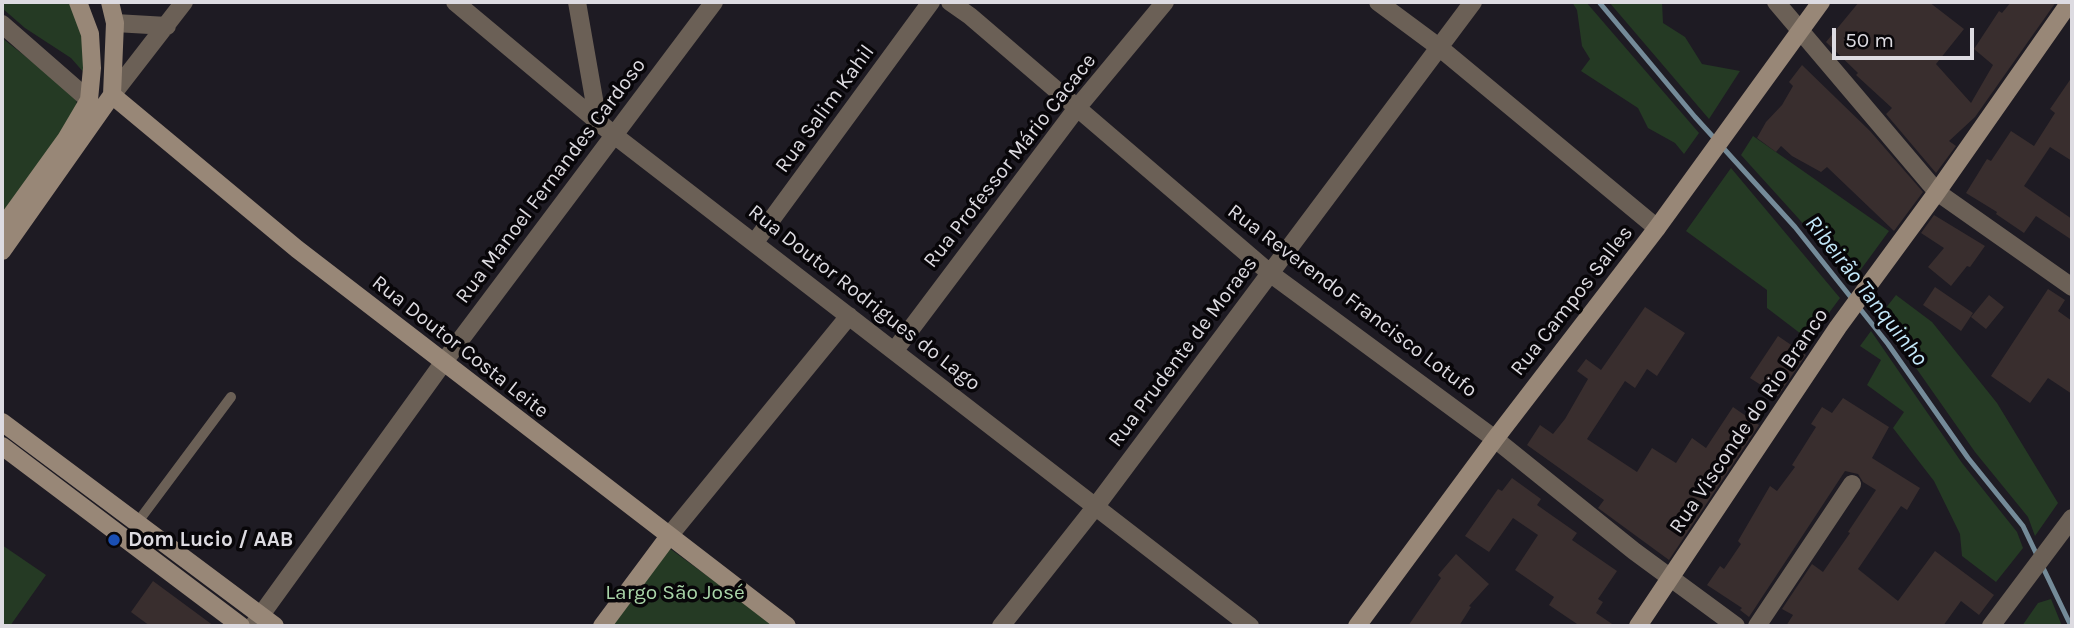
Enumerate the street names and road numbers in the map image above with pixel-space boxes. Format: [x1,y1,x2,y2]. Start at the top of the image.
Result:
street label: Rua Salim Kahil [770,40,880,178]
street label: Rua Professor Mário Cacace [918,49,1102,273]
street label: Rua Manoel Fernandes Cardoso [450,53,652,309]
street label: Rua Doutor Rodrigues do Lago [743,199,985,397]
street label: Rua Reverendo Francisco Lotufo [1222,199,1482,403]
street label: Rua Campos Salles [1505,221,1639,381]
street label: Rua Prudente de Moraes [1103,252,1263,452]
street label: Rua Doutor Costa Leite [367,270,553,424]
street label: Rua Visconde do Rio Branco [1664,304,1834,538]

